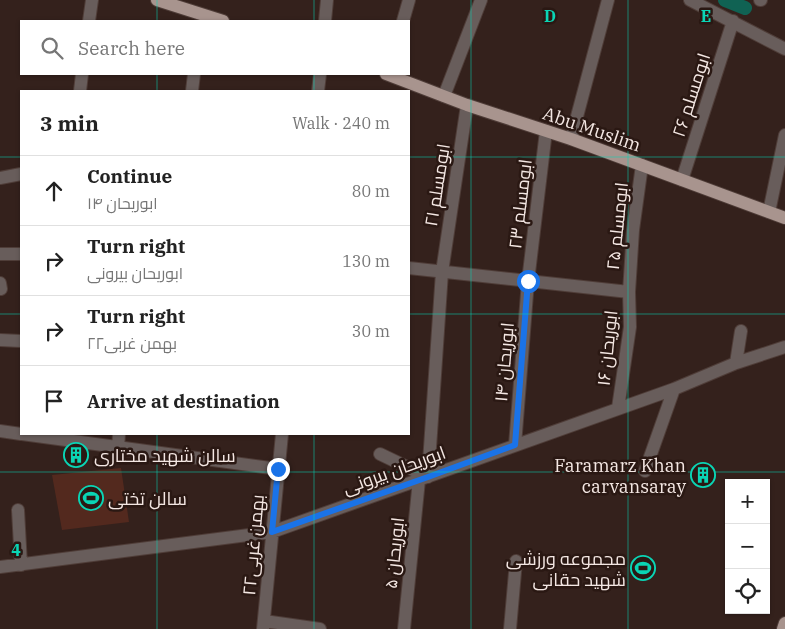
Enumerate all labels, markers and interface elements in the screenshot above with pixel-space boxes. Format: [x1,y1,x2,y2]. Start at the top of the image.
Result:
text: D [544,6,556,26]
text: E [701,6,711,26]
search box [20,20,410,75]
icon: search [38,34,66,62]
text: Search here [78,36,185,60]
street label: ابومسلم ۲۶ [667,50,716,140]
street label: Abu Muslim [540,101,644,157]
text: 3 min [40,109,99,137]
text: Walk · 240 m [292,113,390,133]
street label: ابومسلم ۲۱ [419,142,456,228]
street label: ابومسلم ۲۳ [503,158,538,250]
text: Continue [87,164,172,188]
icon: ahead [40,177,68,205]
text: 80 m [352,181,390,201]
street label: ابومسلم ۲۵ [601,181,634,271]
text: ابوریحان ۱۴ [87,193,158,213]
text: Turn right [87,234,185,258]
icon: right [40,247,68,275]
text: 130 m [342,251,390,271]
text: ابوریحان بیرونی [87,263,183,283]
route start [517,270,540,293]
text: Turn right [87,304,185,328]
street label: ابوریحان ۱۶ [592,309,622,387]
icon: right [40,317,68,345]
text: 30 m [352,321,390,341]
street label: ابوریحان ۱۴ [489,321,519,403]
text: ۲۲بهمن غربی [87,333,177,353]
icon: arrive [40,387,68,415]
text: Arrive at destination [87,389,280,413]
street label: ابوریحان بیرونی [339,441,449,499]
building icon: سالن شهید مختاری [63,442,89,468]
place label: سالن شهید مختاری [94,444,236,467]
place label: Faramarz Khan carvansaray [554,454,686,498]
route end [267,458,290,481]
building icon: Faramarz Khan carvansaray [690,462,716,488]
map controls [725,479,770,614]
button: + [725,479,770,524]
sports icon: سالن تختی [78,485,104,511]
place label: سالن تختی [108,487,187,510]
street label: ۲۲بهمن غربی [237,494,269,596]
street label: ابوریحان ۵ [379,516,409,590]
button: − [725,524,770,569]
text: 4 [11,540,21,560]
place label: مجموعه ورزشی شهید حقانی [506,547,626,591]
sports icon: مجموعه ورزشی شهید حقانی [630,555,656,581]
button: locate [725,569,770,614]

